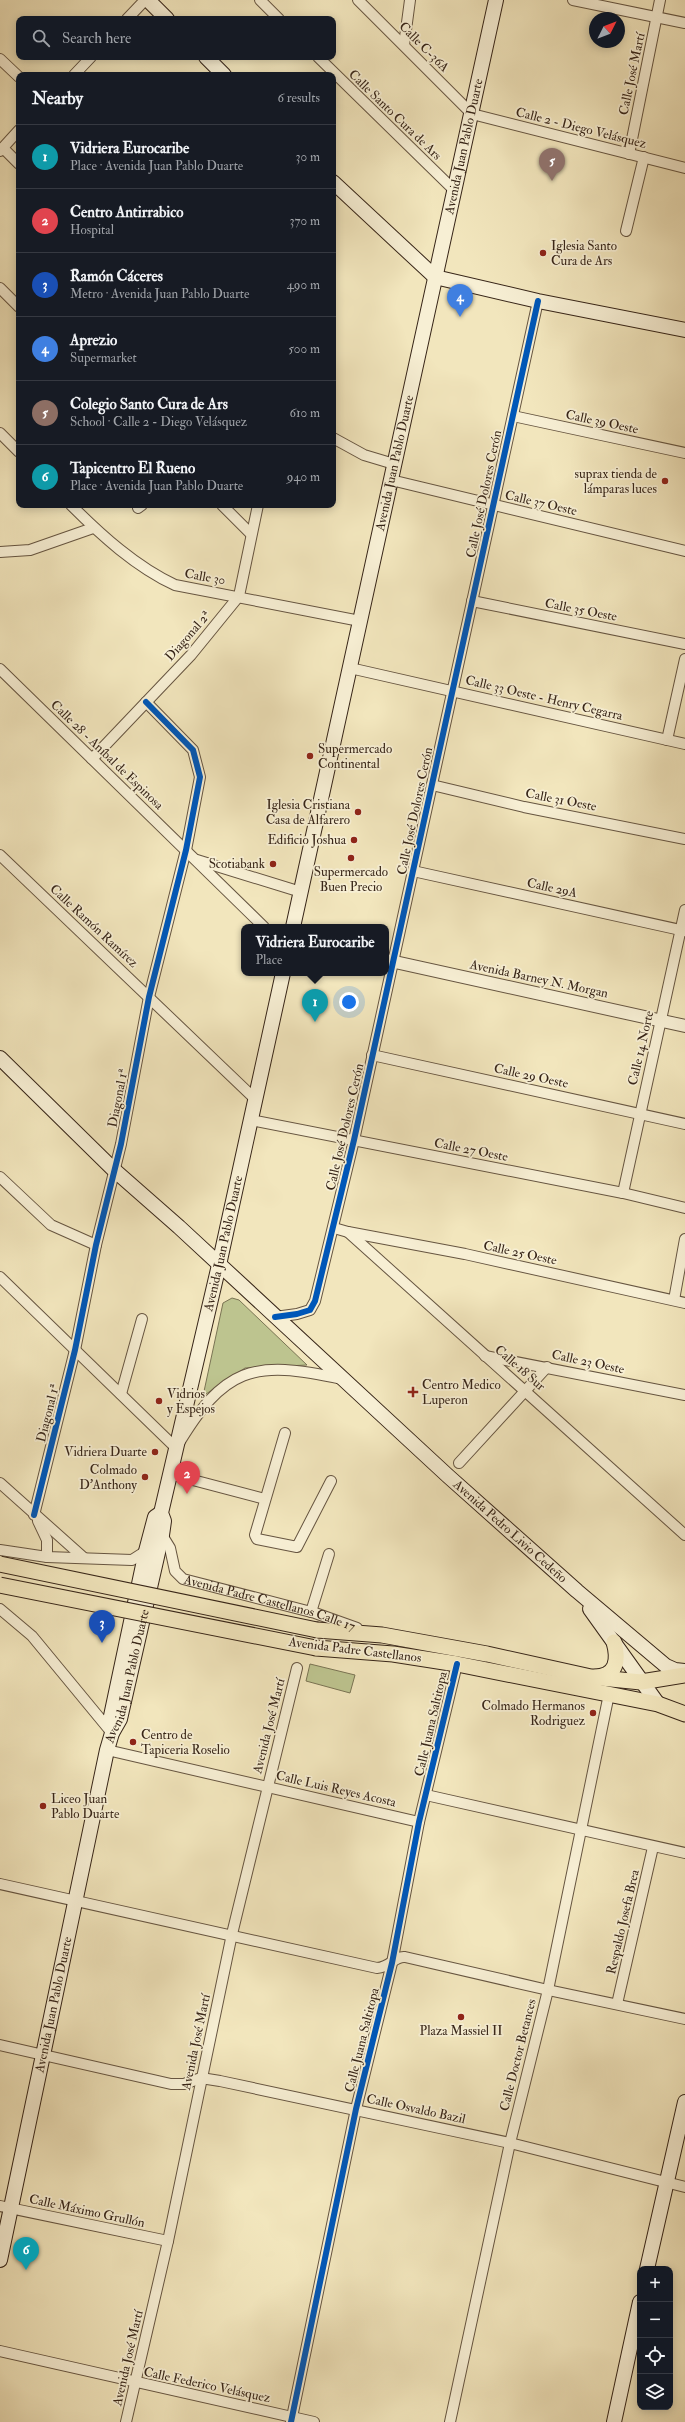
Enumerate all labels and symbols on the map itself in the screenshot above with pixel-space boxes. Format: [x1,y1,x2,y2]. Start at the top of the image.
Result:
north arrow [589,12,625,48]
street label: Calle C-36A [396,19,453,76]
street label: Calle José Martí [615,30,649,117]
street label: Calle Santo Cura de Ars [345,66,445,164]
street label: Avenida Juan Pablo Duarte [441,77,487,217]
street label: Calle 2 - Diego Velásquez [514,104,649,152]
pin: 5 [539,148,565,181]
place label: Iglesia Santo Cura de Ars [551,238,617,269]
marker: Iglesia Santo Cura de Ars [538,248,548,258]
pin: 4 [447,284,473,317]
street label: Avenida Juan Pablo Duarte [372,393,417,533]
street label: Calle 39 Oeste [564,406,640,438]
street label: Calle José Dolores Cerón [463,428,505,559]
place label: suprax tienda de lámparas luces [575,466,658,498]
marker: suprax tienda de lámparas luces [660,476,670,486]
street label: Calle 37 Oeste [503,487,579,519]
street label: Calle 30 [183,566,227,588]
street label: Calle 35 Oeste [544,595,619,625]
street label: Diagonal 2ª [162,607,214,664]
street label: Calle 33 Oeste - Henry Cegarra [464,672,625,725]
street label: Calle 28 - Aníbal de Espinosa [47,697,167,814]
place label: Supermercado Continental [318,741,392,772]
street label: Calle José Dolores Cerón [394,745,436,876]
marker: Supermercado Continental [305,751,315,761]
street label: Calle 31 Oeste [524,785,598,815]
place label: Iglesia Cristiana Casa de Alfarero [266,797,351,828]
marker: Iglesia Cristiana Casa de Alfarero [353,807,363,817]
place label: Edificio Joshua [268,832,347,848]
marker: Edificio Joshua [349,835,359,845]
marker: Supermercado Buen Precio [346,853,356,863]
place label: Scotiabank [209,856,266,872]
marker: Scotiabank [268,859,278,869]
place label: Supermercado Buen Precio [314,864,388,895]
street label: Calle 29A [525,875,579,901]
street label: Calle Ramón Ramírez [47,881,142,971]
street label: Avenida Barney N. Morgan [467,956,610,1003]
pin: 1 [302,989,328,1022]
your location [339,992,359,1012]
street label: Calle 14 Norte [625,1009,657,1087]
street label: Calle 29 Oeste [492,1060,570,1092]
street label: Calle José Dolores Cerón [323,1062,367,1192]
street label: Diagonal 1ª [104,1067,132,1129]
street label: Calle 27 Oeste [433,1135,510,1165]
street label: Avenida Juan Pablo Duarte [200,1174,246,1314]
street label: Calle 25 Oeste [482,1237,559,1269]
street label: Calle 18 Sur [491,1342,549,1394]
street label: Calle 23 Oeste [550,1346,626,1378]
place label: Centro Medico Luperon [422,1377,501,1409]
street label: Diagonal 1ª [33,1382,63,1444]
place label: Vidrios y Espejos [167,1386,216,1418]
marker: Centro Medico Luperon [407,1386,419,1398]
marker: Vidrios y Espejos [154,1396,164,1406]
place label: Vidriera Duarte [64,1444,148,1460]
marker: Vidriera Duarte [150,1447,160,1457]
pin: 2 [174,1461,200,1494]
place label: Colmado D'Anthony [79,1462,137,1494]
marker: Colmado D'Anthony [140,1472,150,1482]
street label: Avenida Pedro Livio Cedeño [449,1476,570,1586]
street label: Avenida Padre Castellanos Calle 17 [181,1571,357,1635]
street label: Avenida Juan Pablo Duarte [101,1607,153,1746]
pin: 3 [89,1610,115,1643]
street label: Avenida Padre Castellanos [287,1634,423,1666]
street label: Calle Juana Saltitopa [411,1669,452,1778]
street label: Avenida José Martí [249,1675,289,1776]
place label: Colmado Hermanos Rodriguez [482,1698,586,1729]
marker: Colmado Hermanos Rodriguez [588,1708,598,1718]
place label: Centro de Tapiceria Roselio [141,1727,230,1759]
marker: Centro de Tapiceria Roselio [128,1737,138,1747]
street label: Calle Luis Reyes Acosta [274,1767,398,1812]
place label: Liceo Juan Pablo Duarte [51,1791,120,1822]
marker: Liceo Juan Pablo Duarte [38,1801,48,1811]
street label: Respaldo Josefa Brea [603,1867,644,1976]
street label: Avenida Juan Pablo Duarte [31,1935,76,2075]
street label: Calle Juana Saltitopa [341,1985,384,2094]
street label: Avenida José Martí [178,1991,214,2092]
street label: Calle Doctor Betances [496,1997,540,2113]
marker: Plaza Massiel II [456,2012,466,2022]
place label: Plaza Massiel II [420,2023,502,2039]
street label: Calle Osvaldo Bazil [365,2091,468,2127]
street label: Calle Máximo Grullón [28,2191,147,2231]
pin: 6 [13,2237,39,2270]
street label: Avenida José Martí [109,2307,147,2408]
street label: Calle Federico Velásquez [142,2364,272,2406]

